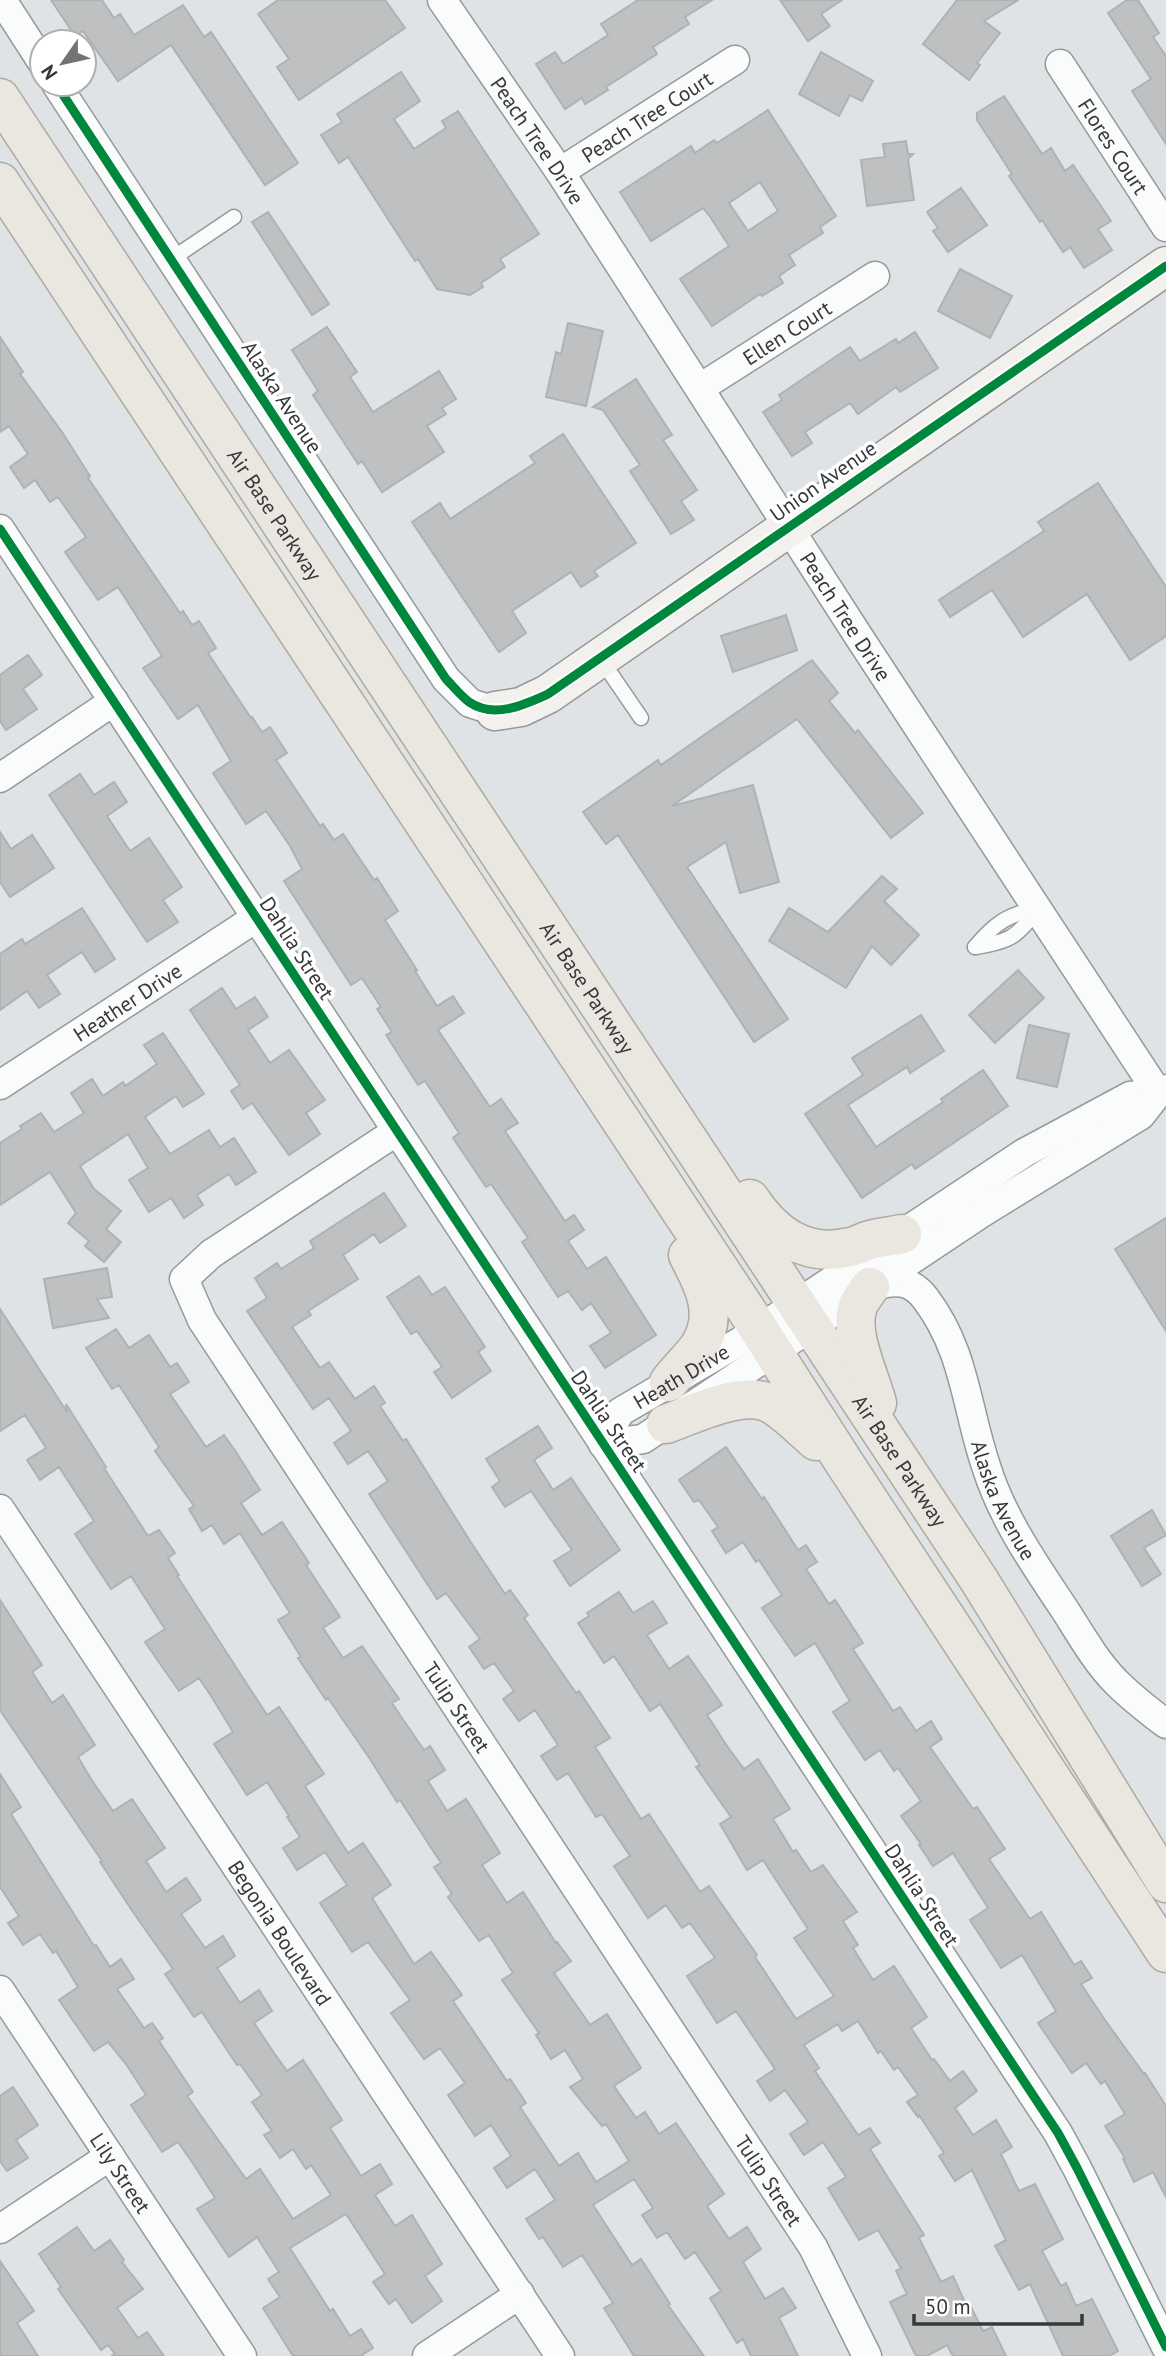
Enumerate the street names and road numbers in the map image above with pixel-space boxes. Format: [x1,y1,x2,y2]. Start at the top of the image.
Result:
street label: Peach Tree Court [576,65,717,168]
street label: Peach Tree Drive [485,71,591,209]
street label: Flores Court [1072,93,1155,199]
street label: Ellen Court [737,294,836,371]
street label: Alaska Avenue [236,336,328,458]
street label: Union Avenue [764,434,882,528]
street label: Air Base Parkway [222,443,329,586]
street label: Peach Tree Drive [794,547,898,686]
street label: Dahlia Street [254,892,340,1004]
street label: Air Base Parkway [534,916,641,1059]
street label: Heather Drive [68,957,187,1047]
street label: Heath Drive [628,1338,734,1415]
street label: Dahlia Street [565,1365,653,1477]
street label: Air Base Parkway [847,1389,954,1532]
street label: Alaska Avenue [965,1437,1042,1565]
street label: Tulip Street [417,1656,497,1757]
street label: Dahlia Street [879,1839,965,1951]
street label: Begonia Boulevard [222,1855,338,2011]
street label: Lily Street [84,2127,157,2218]
street label: Tulip Street [729,2130,809,2231]

